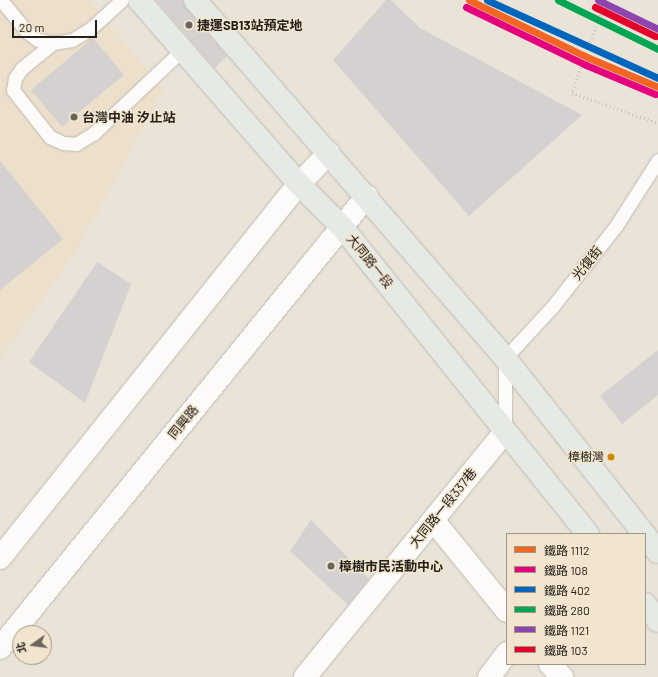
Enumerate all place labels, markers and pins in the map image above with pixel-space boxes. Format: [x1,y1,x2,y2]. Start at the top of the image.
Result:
place label: 捷運SB13站預定地 [197,17,302,33]
marker: 捷運SB13站預定地 [184,20,194,30]
place label: 台灣中油 汐止站 [82,109,176,125]
marker: 台灣中油 汐止站 [69,112,79,122]
place label: 樟樹灣 [568,450,604,464]
marker: 樟樹灣 [606,452,616,462]
place label: 樟樹市民活動中心 [339,558,443,574]
marker: 樟樹市民活動中心 [326,561,336,571]

